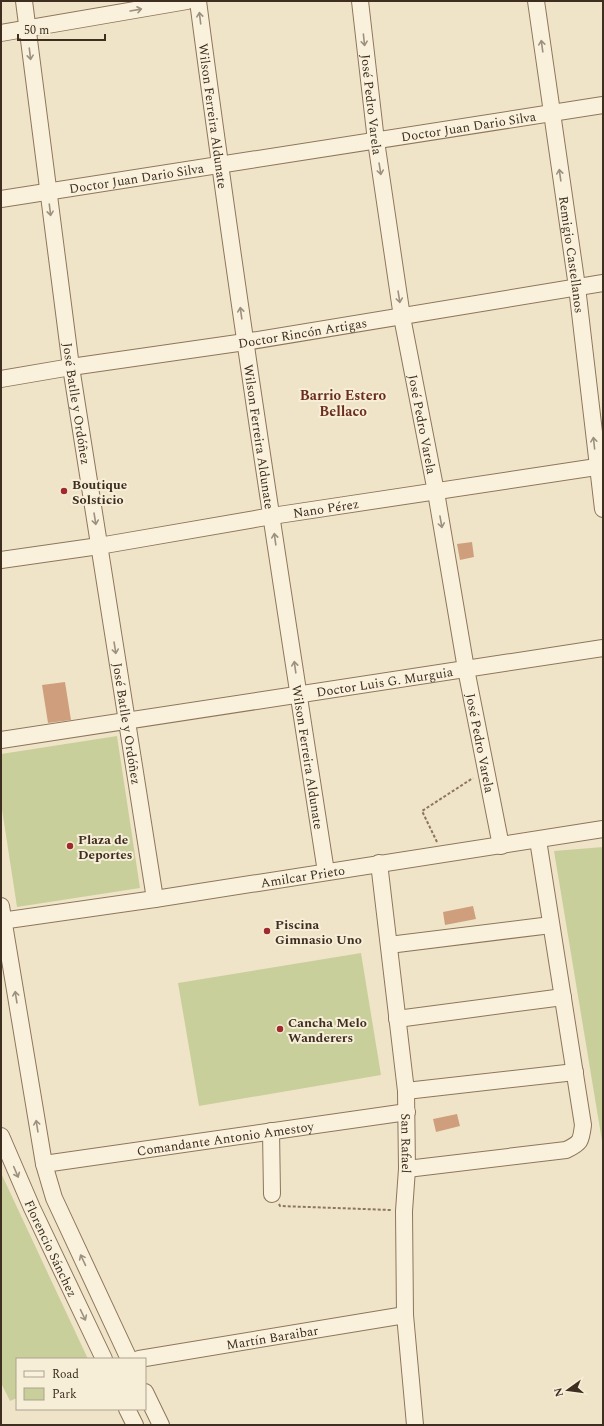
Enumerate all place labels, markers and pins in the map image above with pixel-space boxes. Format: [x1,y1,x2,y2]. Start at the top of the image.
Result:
place label: Boutique Solsticio [72,475,127,510]
marker: Boutique Solsticio [59,486,69,496]
place label: Plaza de Deportes [78,830,133,865]
marker: Plaza de Deportes [65,841,75,851]
place label: Piscina Gimnasio Uno [275,915,362,950]
marker: Piscina Gimnasio Uno [262,926,272,936]
place label: Cancha Melo Wanderers [288,1013,367,1048]
marker: Cancha Melo Wanderers [275,1024,285,1034]

